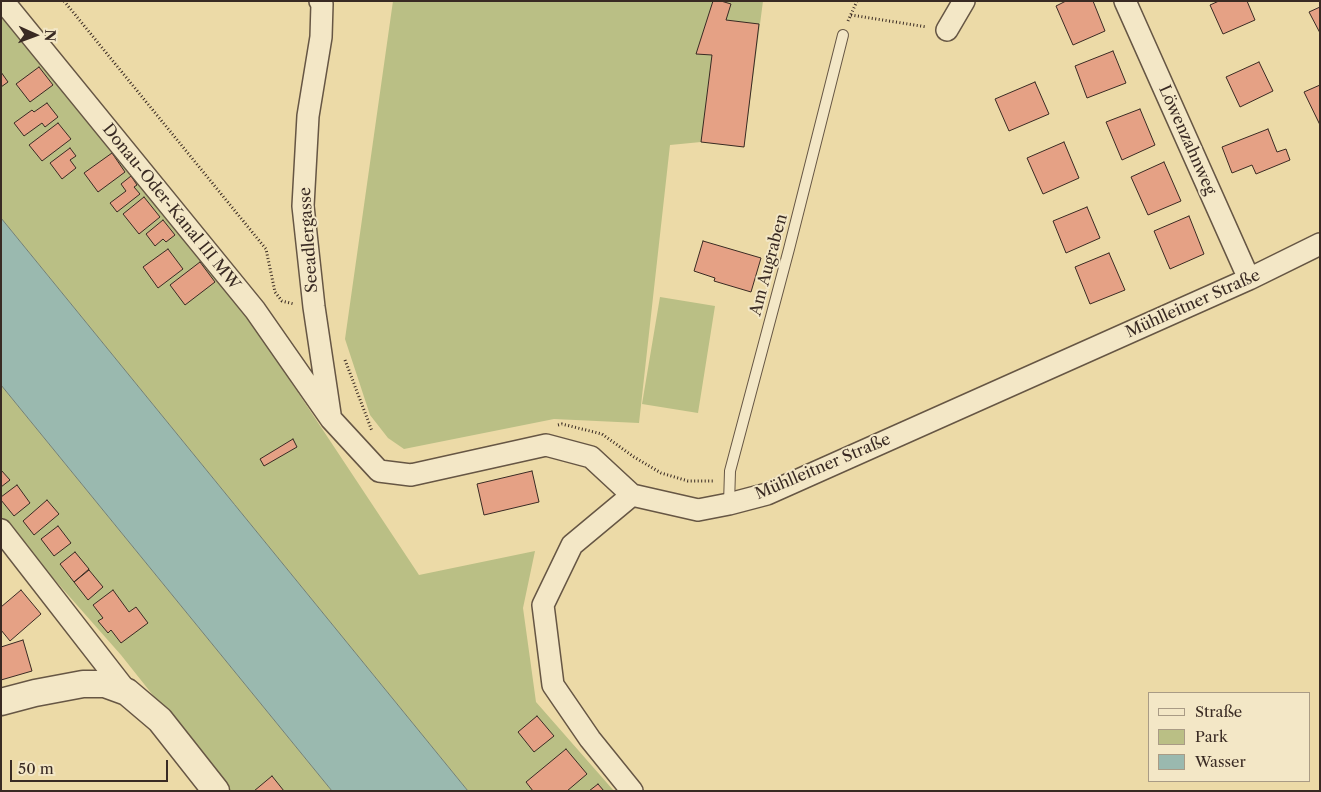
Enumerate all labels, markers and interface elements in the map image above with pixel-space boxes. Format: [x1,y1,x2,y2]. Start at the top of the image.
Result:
north arrow [10,10,60,60]
text: N [41,29,59,42]
street label: Löwenzahnweg [1154,82,1220,198]
street label: Donau-Oder-Kanal III MW [98,120,244,294]
street label: Seeadlergasse [296,187,322,293]
street label: Am Augraben [746,212,792,318]
street label: Mühlleitner Straße [1123,266,1263,342]
street label: Mühlleitner Straße [753,430,893,504]
legend [1148,692,1311,782]
text: Straße [1195,702,1242,721]
text: Park [1195,727,1228,746]
scale bar [12,750,170,782]
text: Wasser [1195,752,1246,771]
text: 50 m [18,759,54,778]

